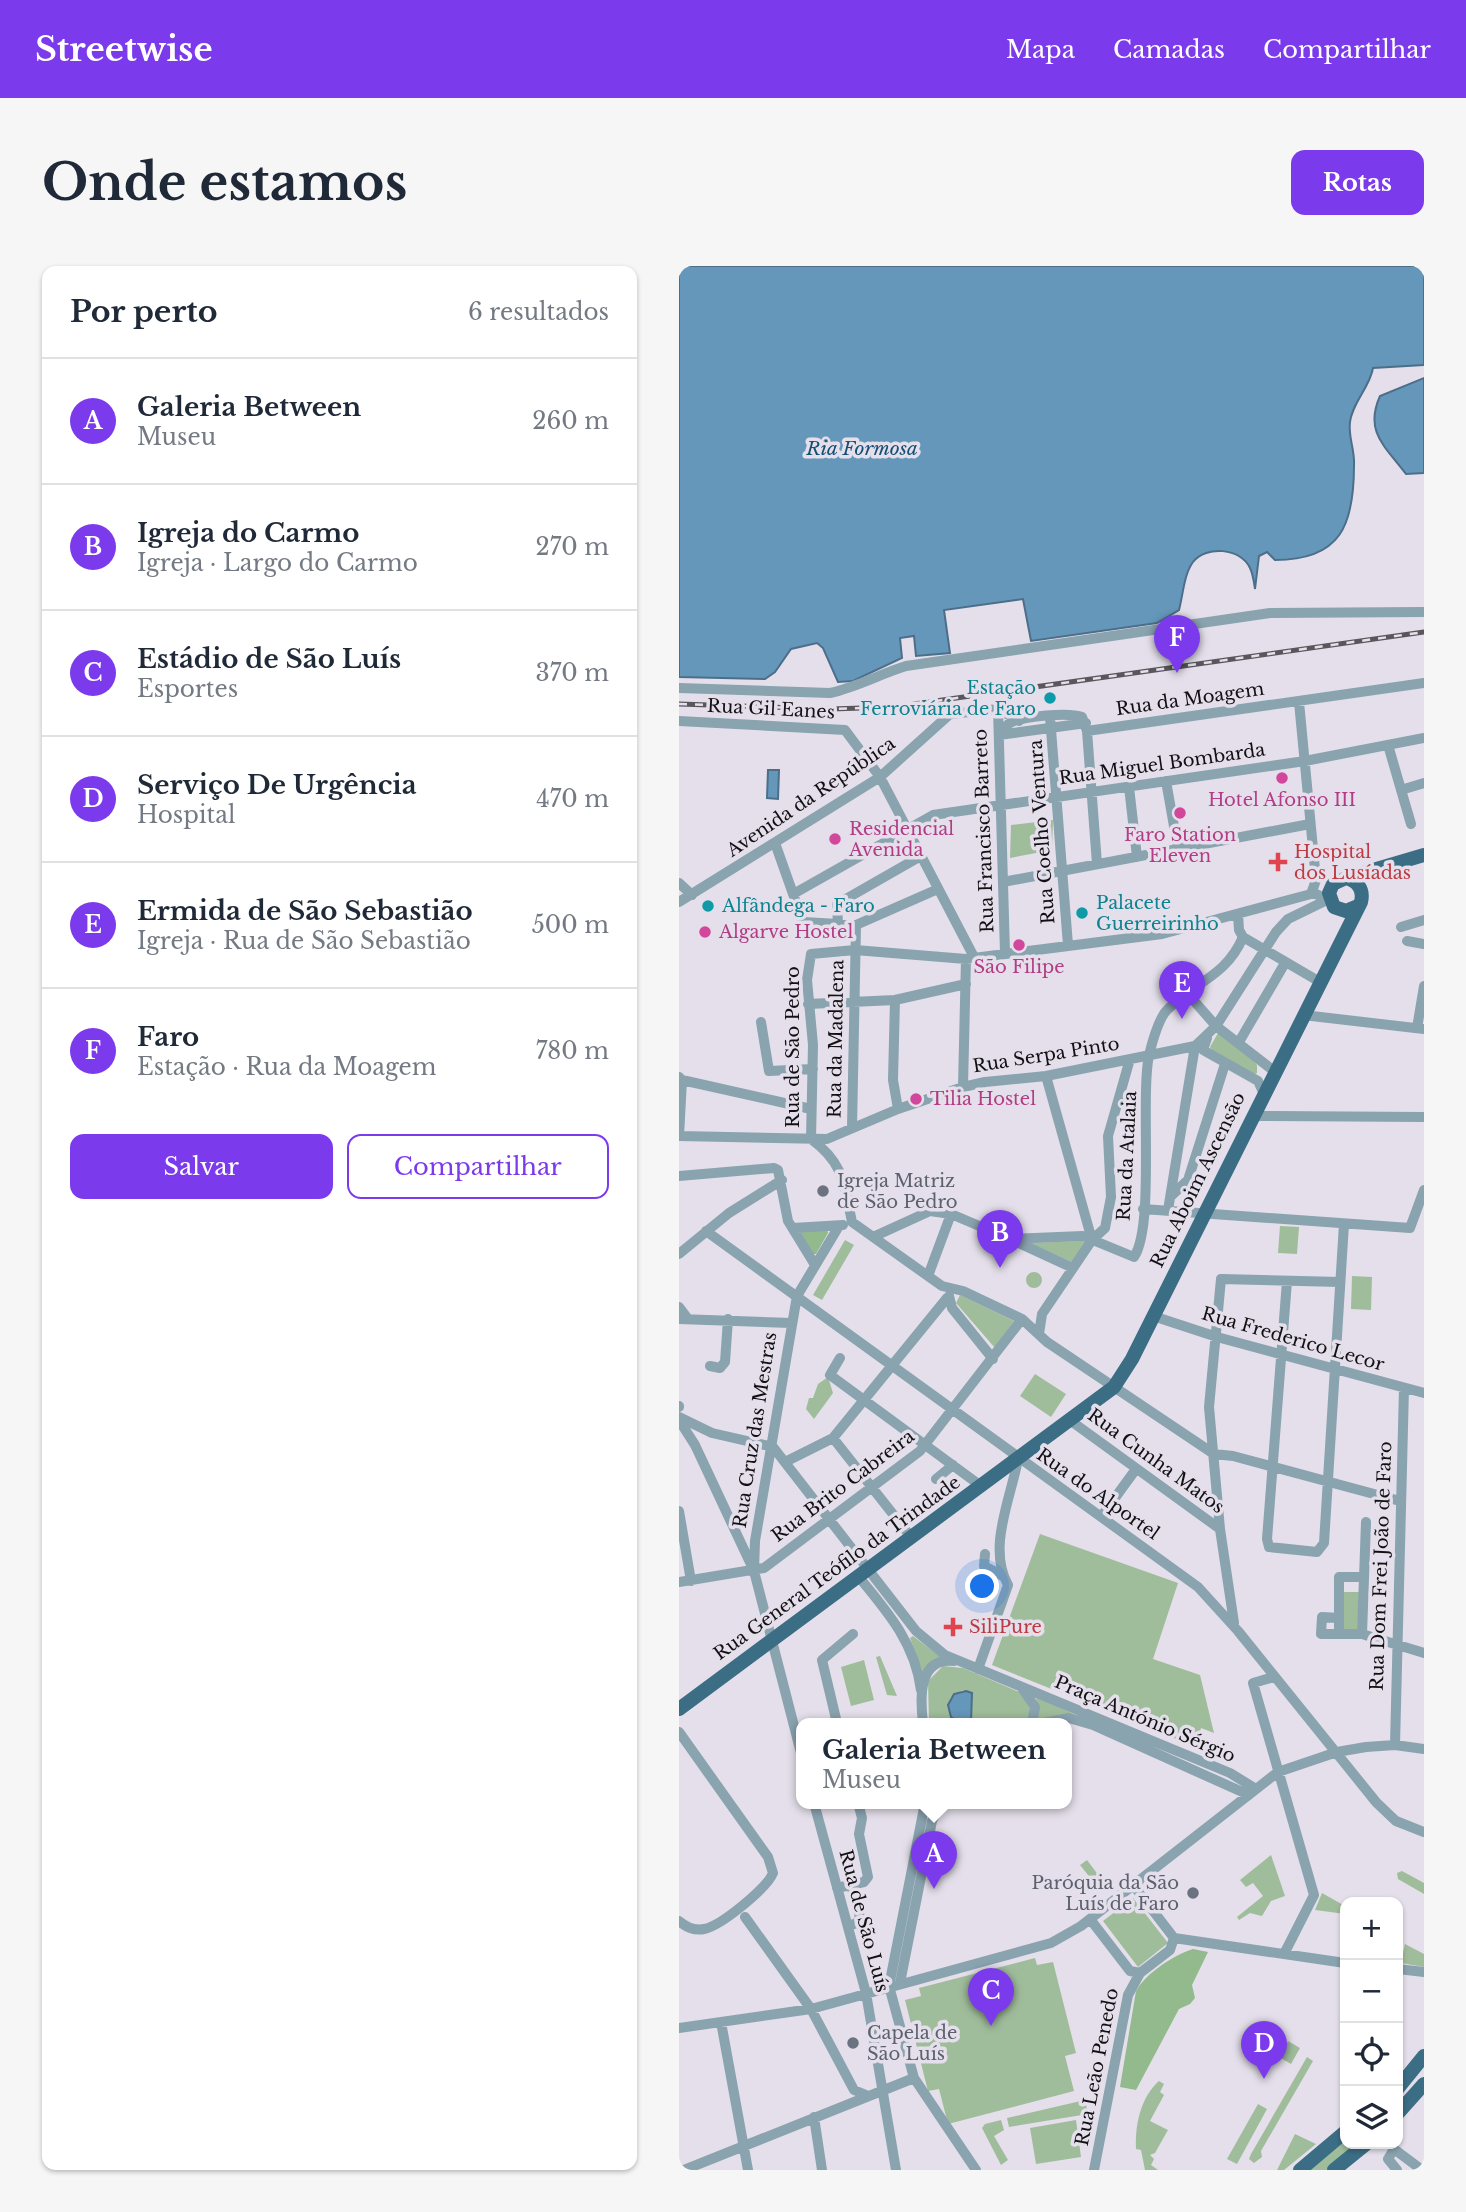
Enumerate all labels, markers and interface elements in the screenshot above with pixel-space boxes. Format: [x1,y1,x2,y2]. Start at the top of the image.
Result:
text: Streetwise [35,29,213,70]
text: Mapa [1006,35,1075,64]
text: Camadas [1113,35,1225,64]
text: Compartilhar [1263,35,1431,64]
button: Rotas [1291,150,1424,215]
text: Onde estamos [42,152,407,213]
text: Por perto [70,293,218,330]
text: 6 resultados [468,298,609,326]
text: Galeria Between [137,391,361,423]
text: A [84,407,102,435]
text: 260 m [532,407,609,435]
text: Museu [137,423,216,451]
water label: Ria Formosa [805,437,918,460]
text: Igreja do Carmo [137,517,359,549]
text: B [84,533,102,561]
text: 270 m [536,533,609,561]
text: Igreja · Largo do Carmo [137,549,418,577]
pin: F [1154,615,1200,673]
text: Estádio de São Luís [137,643,401,675]
text: C [84,659,102,687]
text: 370 m [536,659,609,687]
text: Esportes [137,675,238,703]
place label: Estação Ferroviária de Faro [860,677,1036,720]
street label: Rua da Moagem [1114,678,1266,720]
marker: Estação Ferroviária de Faro [1042,690,1058,706]
street label: Rua Gil Eanes [707,695,835,723]
street label: Rua Francisco Barreto [969,729,999,933]
street label: Avenida da República [722,732,899,862]
street label: Rua Coelho Ventura [1025,739,1059,925]
street label: Rua Miguel Bombarda [1057,739,1267,789]
text: Serviço De Urgência [137,769,417,801]
marker: Hotel Afonso III [1274,770,1290,786]
text: D [82,785,104,813]
text: 470 m [536,785,609,813]
place label: Hotel Afonso III [1208,789,1356,811]
text: Hospital [137,801,236,829]
marker: Faro Station Eleven [1172,805,1188,821]
place label: Residencial Avenida [848,818,954,861]
place label: Faro Station Eleven [1124,824,1236,867]
marker: Residencial Avenida [827,831,843,847]
place label: Hospital dos Lusíadas [1294,841,1411,884]
marker: Hospital dos Lusíadas [1268,852,1288,872]
place label: Palacete Guerreirinho [1096,892,1219,935]
text: Ermida de São Sebastião [137,895,473,927]
place label: Alfândega - Faro [721,895,875,917]
marker: Alfândega - Faro [700,898,716,914]
marker: Palacete Guerreirinho [1074,905,1090,921]
text: E [84,911,102,939]
text: 500 m [532,911,609,939]
place label: Algarve Hostel [718,921,853,943]
marker: Algarve Hostel [697,924,713,940]
text: Igreja · Rua de São Sebastião [137,927,471,955]
marker: São Filipe [1011,937,1027,953]
place label: São Filipe [973,956,1065,978]
street label: Rua da Madalena [824,960,848,1118]
pin: E [1159,961,1205,1019]
street label: Rua de São Pedro [782,966,804,1128]
text: Faro [137,1021,199,1053]
street label: Rua Serpa Pinto [971,1033,1121,1077]
text: F [85,1037,101,1065]
text: 780 m [536,1037,609,1065]
text: Estação · Rua da Moagem [137,1053,436,1081]
place label: Tilia Hostel [930,1088,1036,1110]
street label: Rua Aboim Ascensão [1146,1089,1250,1271]
street label: Rua da Atalaia [1113,1090,1141,1222]
marker: Tilia Hostel [908,1091,924,1107]
button: Salvar [70,1134,333,1199]
button: Compartilhar [347,1134,609,1199]
place label: Igreja Matriz de São Pedro [837,1170,958,1213]
marker: Igreja Matriz de São Pedro [815,1183,831,1199]
pin: B [977,1210,1023,1268]
street label: Rua Frederico Lecor [1199,1302,1387,1376]
street label: Rua Cruz das Mestras [729,1330,781,1530]
street label: Rua Cunha Matos [1083,1404,1229,1518]
street label: Rua Brito Cabreira [767,1425,919,1547]
street label: Rua Dom Frei João de Faro [1366,1441,1396,1691]
street label: Rua do Alportel [1032,1443,1164,1545]
street label: Rua General Teófilo da Trindade [709,1471,965,1665]
your location [965,1569,999,1603]
place label: SiliPure [969,1616,1042,1638]
marker: SiliPure [943,1617,963,1637]
street label: Praça António Sérgio [1051,1671,1239,1767]
popup [796,1718,1072,1809]
text: Galeria Between [822,1734,1046,1766]
text: Museu [822,1766,901,1794]
pin: A [911,1831,957,1889]
street label: Rua de São Luís [834,1847,894,1995]
place label: Paróquia da São Luís de Faro [1031,1872,1179,1915]
marker: Paróquia da São Luís de Faro [1185,1885,1201,1901]
map controls [1340,1897,1403,2149]
button: + [1340,1897,1403,1960]
button: − [1340,1960,1403,2023]
pin: C [968,1968,1014,2026]
street label: Rua Leão Penedo [1071,1986,1123,2148]
pin: D [1241,2021,1287,2079]
place label: Capela de São Luís [867,2022,957,2065]
button: locate [1340,2023,1403,2086]
marker: Capela de São Luís [845,2035,861,2051]
button: layers [1340,2086,1403,2149]

